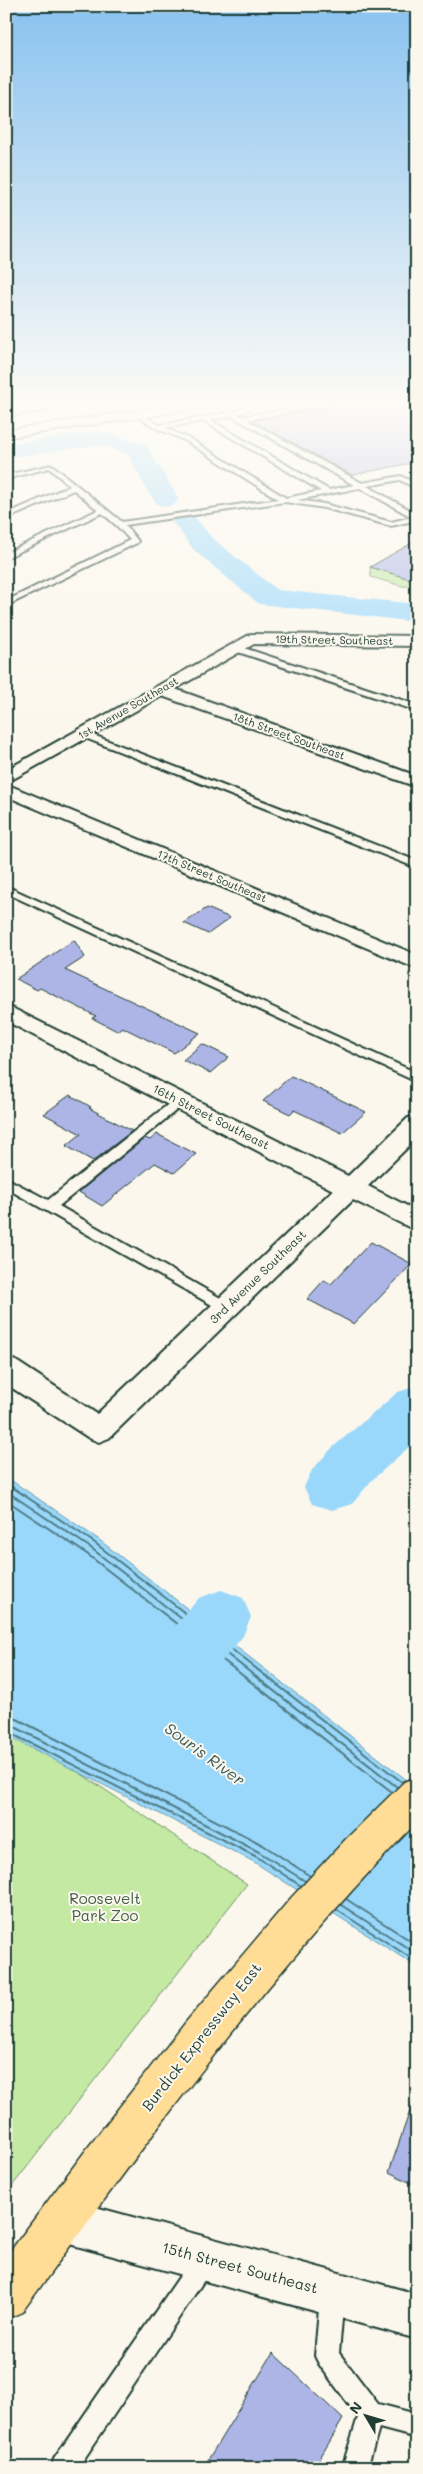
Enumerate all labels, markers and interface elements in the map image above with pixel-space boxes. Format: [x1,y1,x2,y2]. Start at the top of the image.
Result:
street label: 19th Street Southeast [275,631,393,648]
street label: 1st Avenue Southeast [75,673,181,743]
street label: 18th Street Southeast [231,708,347,763]
street label: 17th Street Southeast [155,846,269,906]
street label: 16th Street Southeast [150,1080,273,1153]
street label: 3rd Avenue Southeast [206,1226,309,1327]
water label: Souris River [161,1717,250,1790]
park label: Roosevelt Park Zoo [69,1888,141,1925]
street label: Burdick Expressway East [137,1958,265,2115]
street label: 15th Street Southeast [160,2237,321,2298]
north arrow [340,2392,390,2442]
text: N [345,2398,366,2418]

